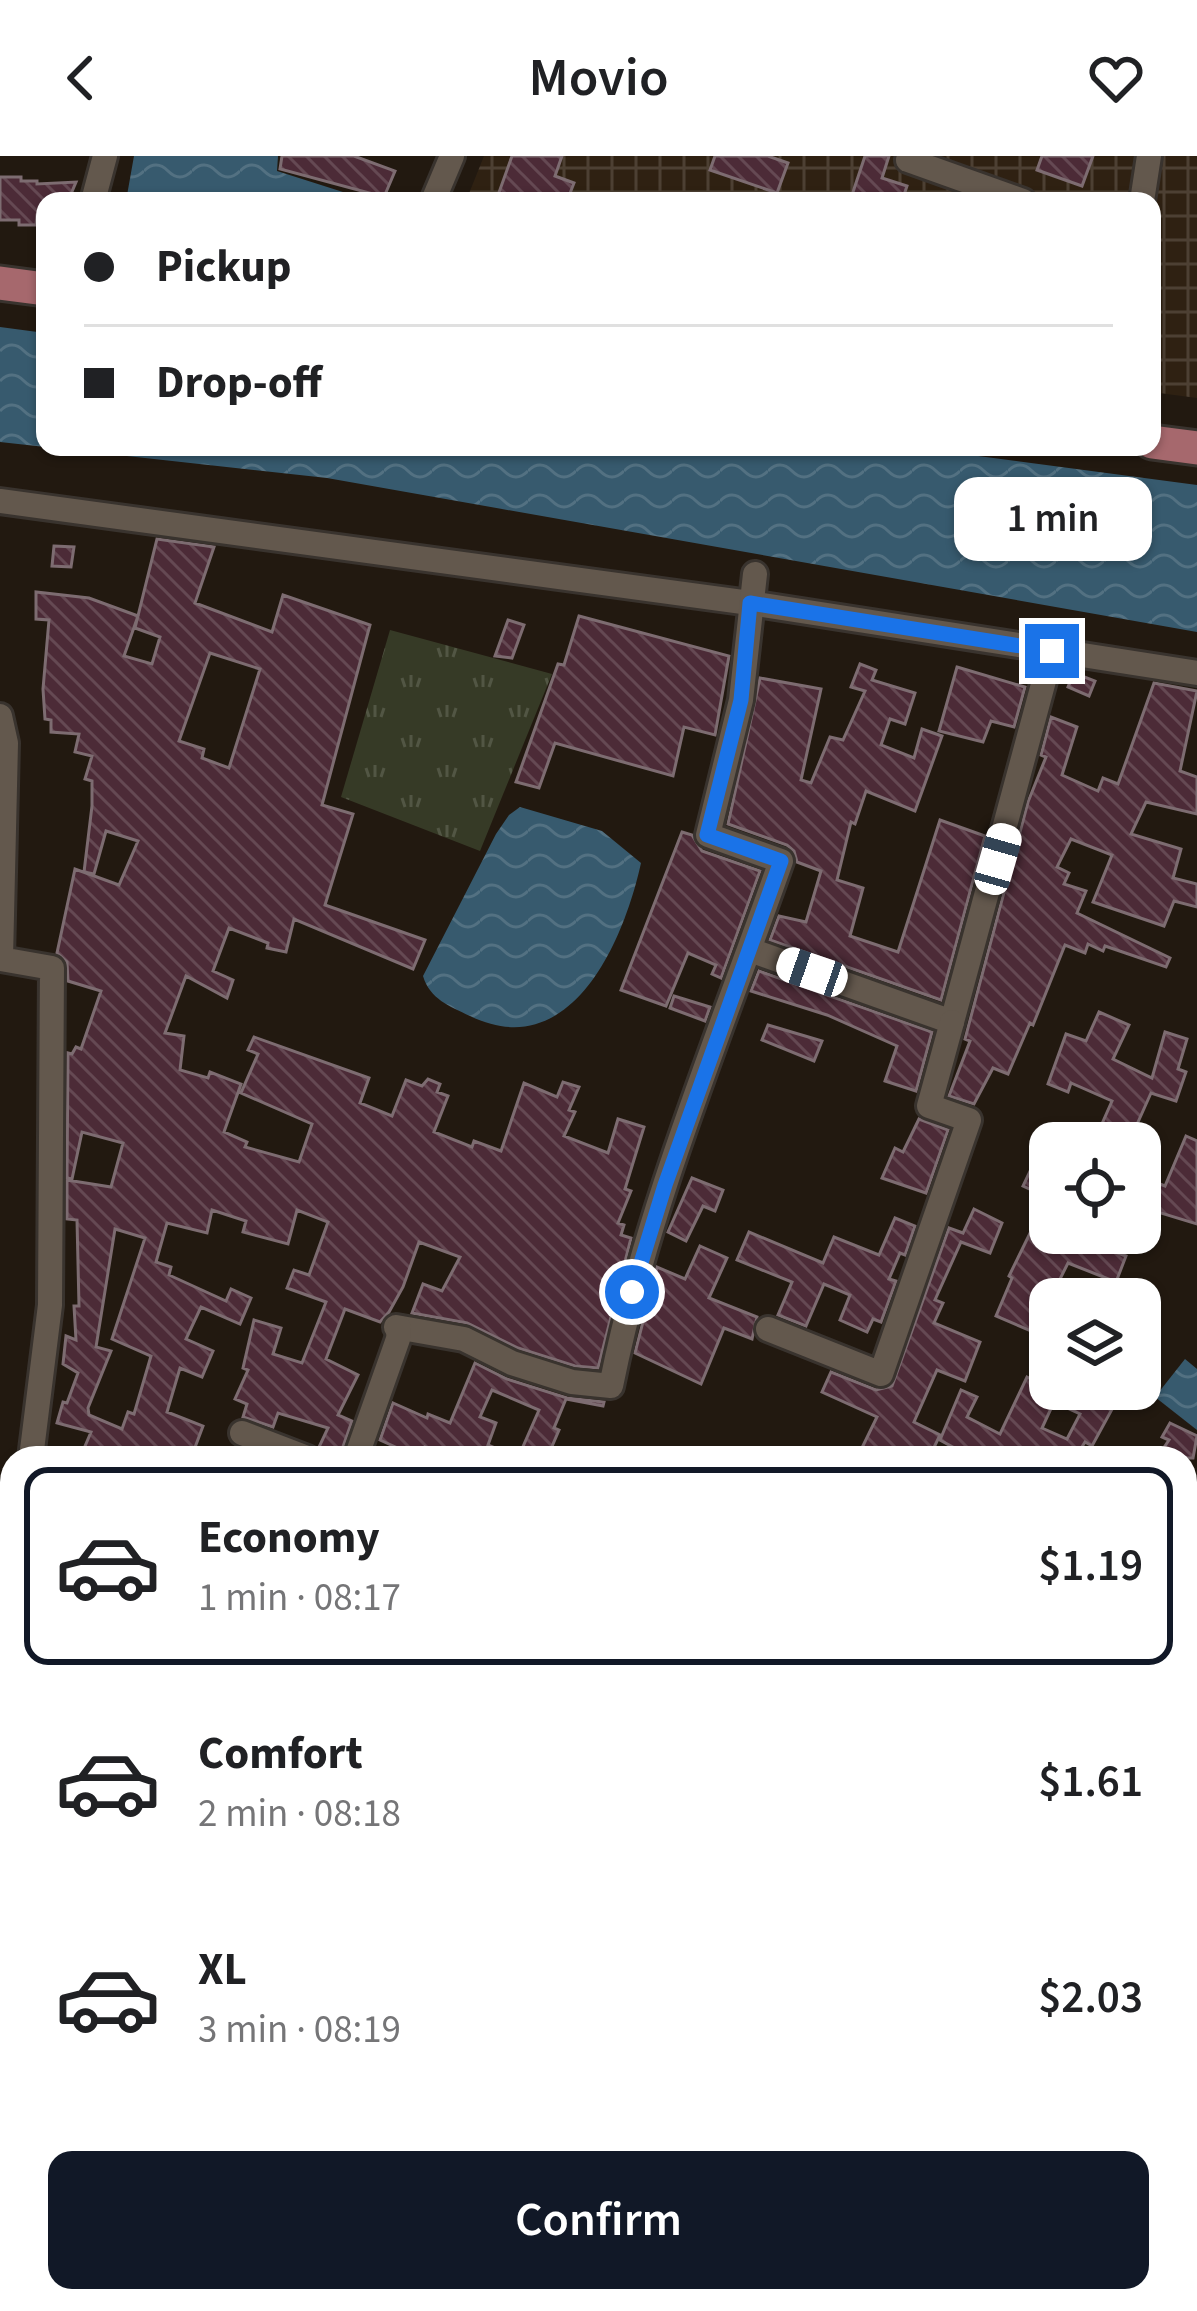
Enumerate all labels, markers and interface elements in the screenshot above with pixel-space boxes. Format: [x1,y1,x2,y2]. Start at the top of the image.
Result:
text: Movio [528,40,669,117]
icon: back [48,45,114,111]
icon: heart [1083,45,1149,111]
text: Pickup [156,235,292,299]
text: Drop-off [156,351,322,415]
callout: 1 min [953,477,1151,561]
text: 1 min [1007,491,1099,547]
route end [1025,624,1079,678]
car [971,819,1025,899]
car [772,943,852,1001]
map controls [1029,1122,1161,1410]
button: locate [1029,1122,1161,1254]
route start [605,1265,659,1319]
button: layers [1029,1278,1161,1410]
text: Economy [198,1506,380,1570]
icon: car [54,1512,162,1620]
text: $1.19 [1038,1534,1143,1598]
text: 1 min · 08:17 [198,1570,401,1626]
text: Comfort [198,1722,363,1786]
icon: car [54,1728,162,1836]
text: $1.61 [1038,1750,1143,1814]
text: 2 min · 08:18 [198,1786,401,1842]
text: XL [198,1938,247,2002]
icon: car [54,1944,162,2052]
text: $2.03 [1038,1966,1143,2030]
text: 3 min · 08:19 [198,2002,401,2058]
button: Confirm [48,2151,1149,2289]

